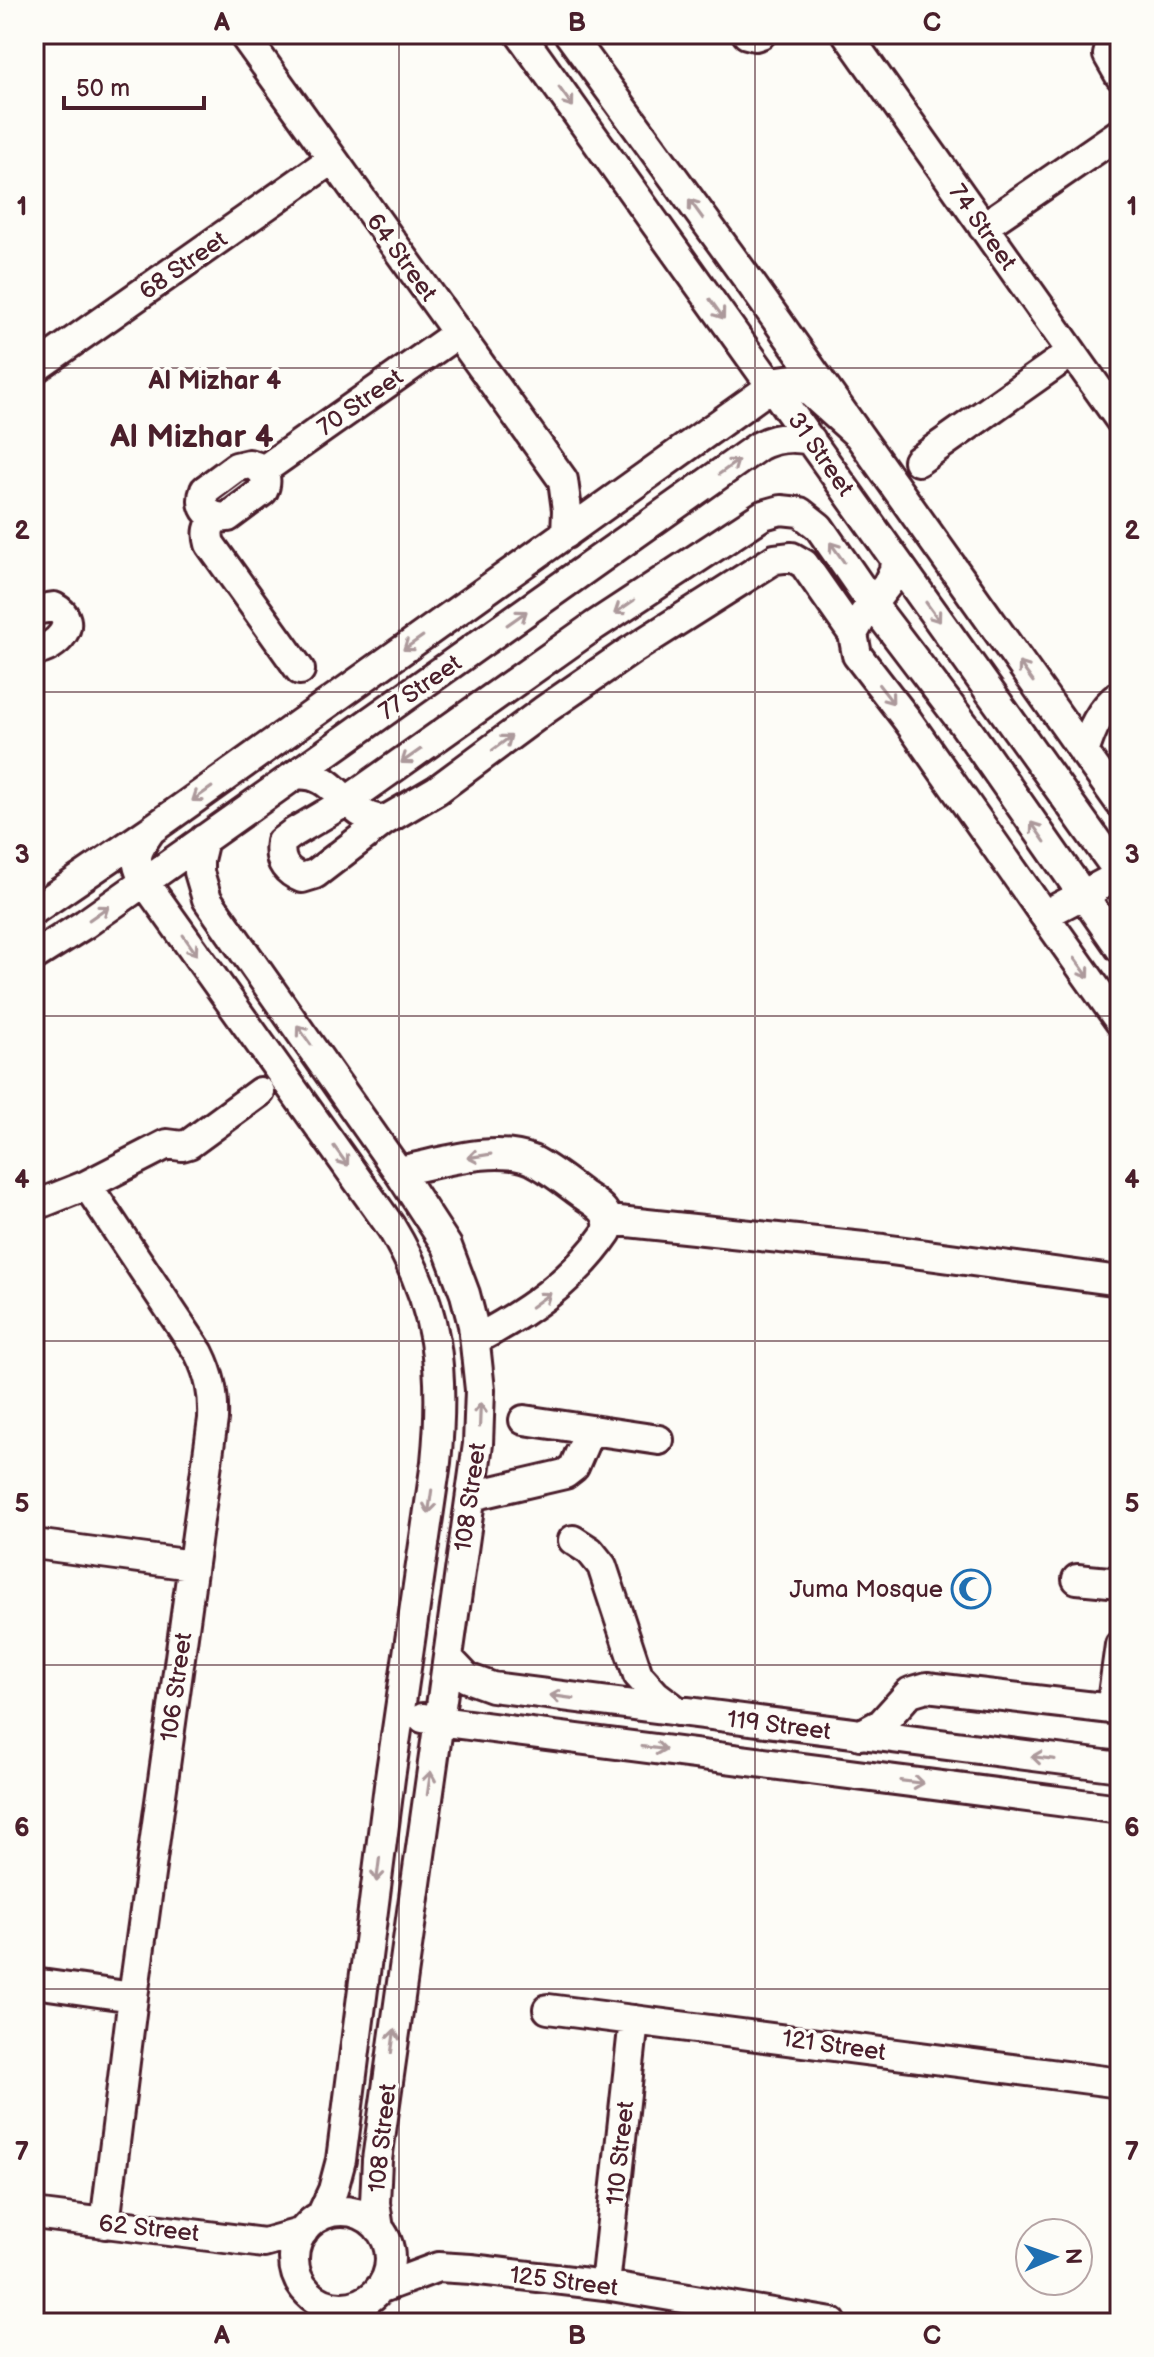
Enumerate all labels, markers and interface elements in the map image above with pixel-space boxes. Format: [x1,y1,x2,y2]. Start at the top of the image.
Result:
text: A [213,8,230,39]
text: B [568,8,586,39]
text: C [923,8,941,39]
scale bar [64,60,204,110]
text: 50 m [76,74,130,103]
one-way arrow [557,86,574,108]
street label: 74 Street [943,179,1023,276]
text: 1 [17,192,27,223]
text: 1 [1127,192,1137,223]
one-way arrow [688,198,705,220]
street label: 64 Street [360,208,443,307]
street label: 68 Street [134,224,233,306]
one-way arrow [709,297,725,319]
street label: 70 Street [312,362,409,442]
district label: Al Mizhar 4 [148,366,281,397]
street label: 31 Street [781,407,860,502]
district label: Al Mizhar 4 [109,418,274,457]
one-way arrow [718,459,739,476]
text: 2 [14,516,30,547]
text: 2 [1124,516,1140,547]
one-way arrow [829,542,845,564]
one-way arrow [613,599,636,615]
one-way arrow [925,600,941,622]
one-way arrow [506,610,528,626]
one-way arrow [403,635,425,652]
street label: 77 Street [373,648,468,726]
one-way arrow [1018,661,1034,683]
one-way arrow [878,683,895,704]
one-way arrow [491,734,512,751]
one-way arrow [401,748,423,764]
one-way arrow [191,786,213,802]
one-way arrow [1030,821,1046,843]
text: 3 [14,840,30,871]
text: 3 [1124,840,1140,871]
one-way arrow [88,905,109,922]
one-way arrow [182,933,198,955]
one-way arrow [1074,957,1091,978]
one-way arrow [296,1025,312,1047]
one-way arrow [332,1145,349,1166]
one-way arrow [466,1149,492,1164]
text: 4 [14,1165,30,1196]
text: 4 [1124,1165,1140,1196]
one-way arrow [530,1291,552,1308]
one-way arrow [472,1402,487,1429]
street label: 108 Street [449,1440,493,1553]
text: 5 [14,1489,30,1520]
one-way arrow [422,1489,437,1514]
text: 5 [1124,1489,1140,1520]
mosque icon: Juma Mosque [950,1568,992,1610]
place label: Juma Mosque [789,1575,943,1604]
street label: 106 Street [154,1630,199,1744]
one-way arrow [550,1689,576,1704]
street label: 119 Street [725,1705,833,1746]
one-way arrow [641,1741,667,1756]
one-way arrow [1030,1750,1056,1765]
one-way arrow [422,1771,437,1796]
one-way arrow [899,1775,924,1790]
text: 6 [14,1813,30,1844]
text: 6 [1124,1813,1140,1844]
one-way arrow [370,1857,385,1882]
street label: 121 Street [780,2024,888,2067]
one-way arrow [386,2029,401,2054]
street label: 108 Street [362,2082,403,2194]
street label: 110 Street [601,2099,640,2207]
text: 7 [15,2137,29,2168]
text: 7 [1125,2137,1139,2168]
street label: 62 Street [97,2209,201,2248]
north arrow [1014,2217,1094,2297]
text: N [1059,2248,1086,2265]
street label: 125 Street [508,2260,620,2303]
text: A [213,2321,230,2352]
text: B [568,2321,586,2352]
text: C [923,2321,941,2352]

